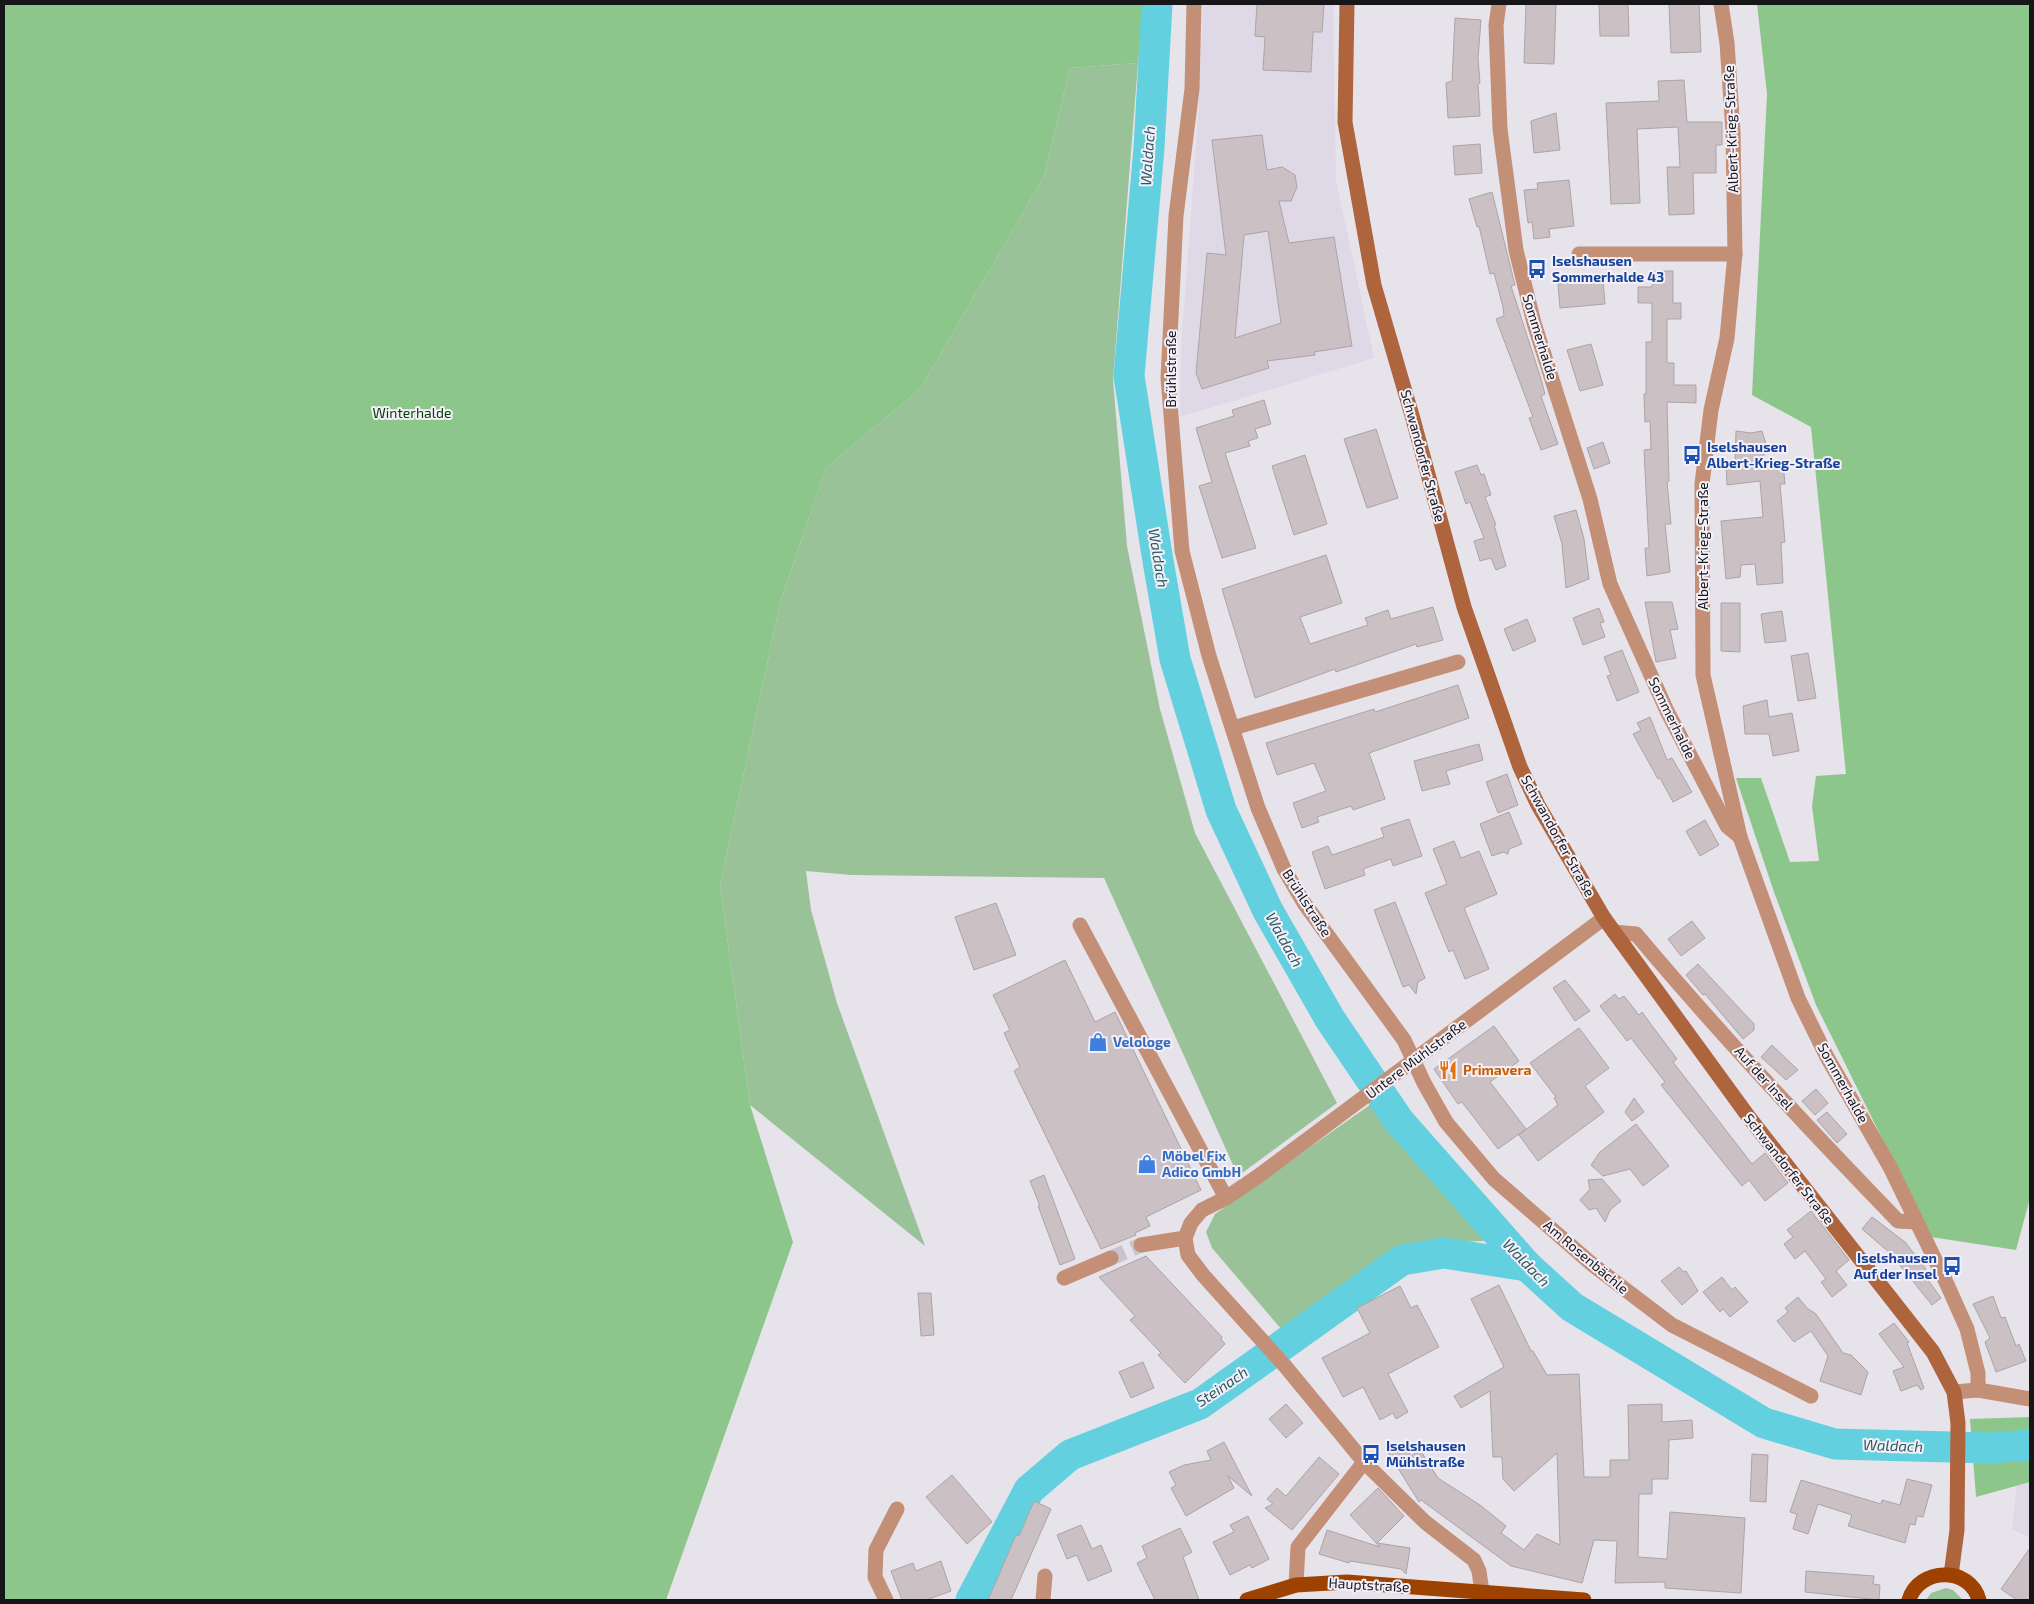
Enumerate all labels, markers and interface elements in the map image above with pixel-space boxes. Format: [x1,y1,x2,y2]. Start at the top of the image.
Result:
street label: Albert-Krieg-Straße [1720,65,1741,193]
water label: Waldach [1136,125,1158,186]
place label: Iselshausen Sommerhalde 43 [1552,252,1664,285]
bus stop icon: Iselshausen Sommerhalde 43 [1526,258,1548,280]
street label: Sommerhalde [1519,292,1562,382]
street label: Brühlstraße [1162,330,1179,408]
street label: Schwandorfer Straße [1398,388,1449,524]
park label: Winterhalde [373,404,451,421]
place label: Iselshausen Albert-Krieg-Straße [1707,438,1841,471]
bus stop icon: Iselshausen Albert-Krieg-Straße [1681,444,1703,466]
street label: Albert-Krieg-Straße [1694,482,1711,610]
water label: Waldach [1145,527,1173,589]
street label: Sommerhalde [1645,674,1700,761]
street label: Schwandorfer Straße [1518,772,1599,899]
street label: Brühlstraße [1279,866,1336,940]
water label: Waldach [1262,909,1307,970]
street label: Untere Mühlstraße [1362,1015,1469,1102]
shop icon: Velologe [1087,1031,1109,1053]
place label: Velologe [1113,1033,1171,1050]
street label: Sommerhalde [1814,1040,1872,1126]
street label: Auf der Insel [1731,1042,1798,1113]
restaurant icon: Primavera [1437,1059,1459,1081]
place label: Primavera [1463,1061,1531,1078]
street label: Schwandorfer Straße [1741,1110,1838,1228]
place label: Möbel Fix Adico GmbH [1162,1147,1241,1180]
shop icon: Möbel Fix Adico GmbH [1136,1153,1158,1175]
street label: Am Rosenbächle [1540,1216,1632,1297]
water label: Waldach [1499,1234,1554,1290]
place label: Iselshausen Auf der Insel [1854,1249,1937,1282]
bus stop icon: Iselshausen Auf der Insel [1941,1255,1963,1277]
water label: Steinach [1192,1362,1251,1410]
water label: Waldach [1863,1435,1923,1455]
place label: Iselshausen Mühlstraße [1386,1437,1466,1470]
bus stop icon: Iselshausen Mühlstraße [1360,1443,1382,1465]
street label: Hauptstraße [1328,1574,1410,1595]

